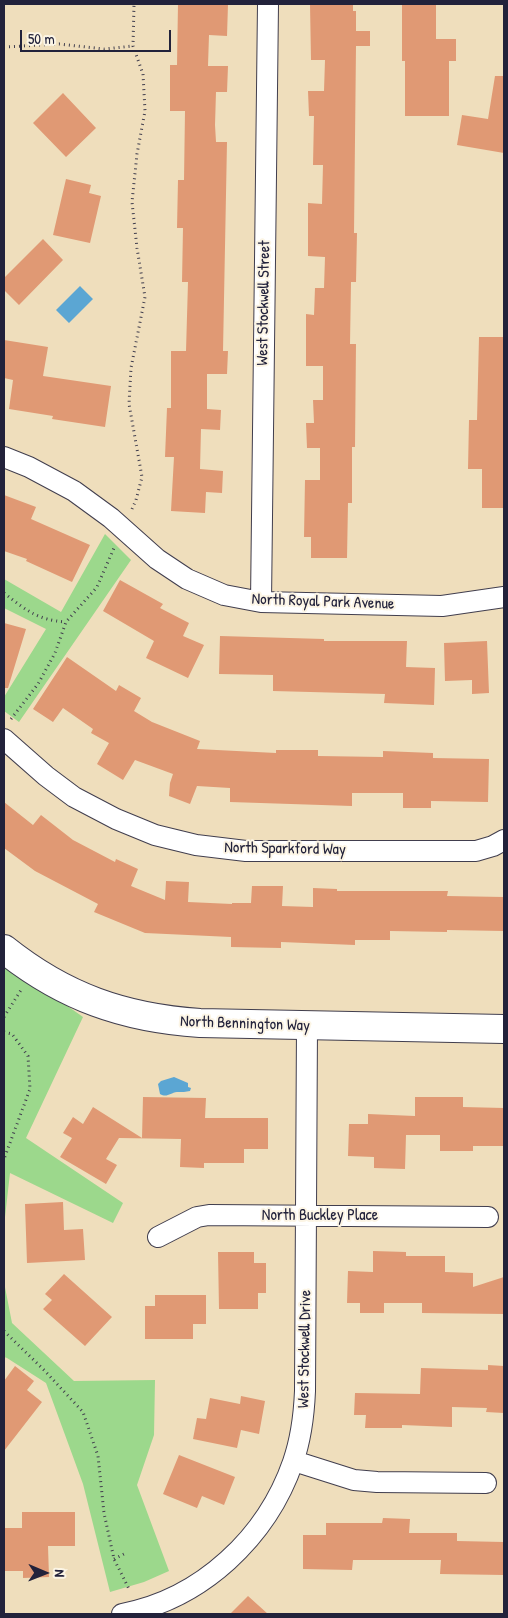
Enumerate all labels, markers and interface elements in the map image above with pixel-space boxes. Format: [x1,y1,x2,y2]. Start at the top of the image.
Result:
scale bar [22,20,174,52]
text: 50 m [28,28,55,49]
street label: West Stockwell Street [253,240,275,366]
street label: North Royal Park Avenue [251,590,395,614]
street label: North Sparkford Way [224,838,346,860]
street label: North Bennington Way [180,1012,310,1036]
street label: North Buckley Place [262,1206,378,1226]
street label: West Stockwell Drive [294,1290,316,1408]
north arrow [20,1548,70,1598]
text: N [51,1569,70,1577]

